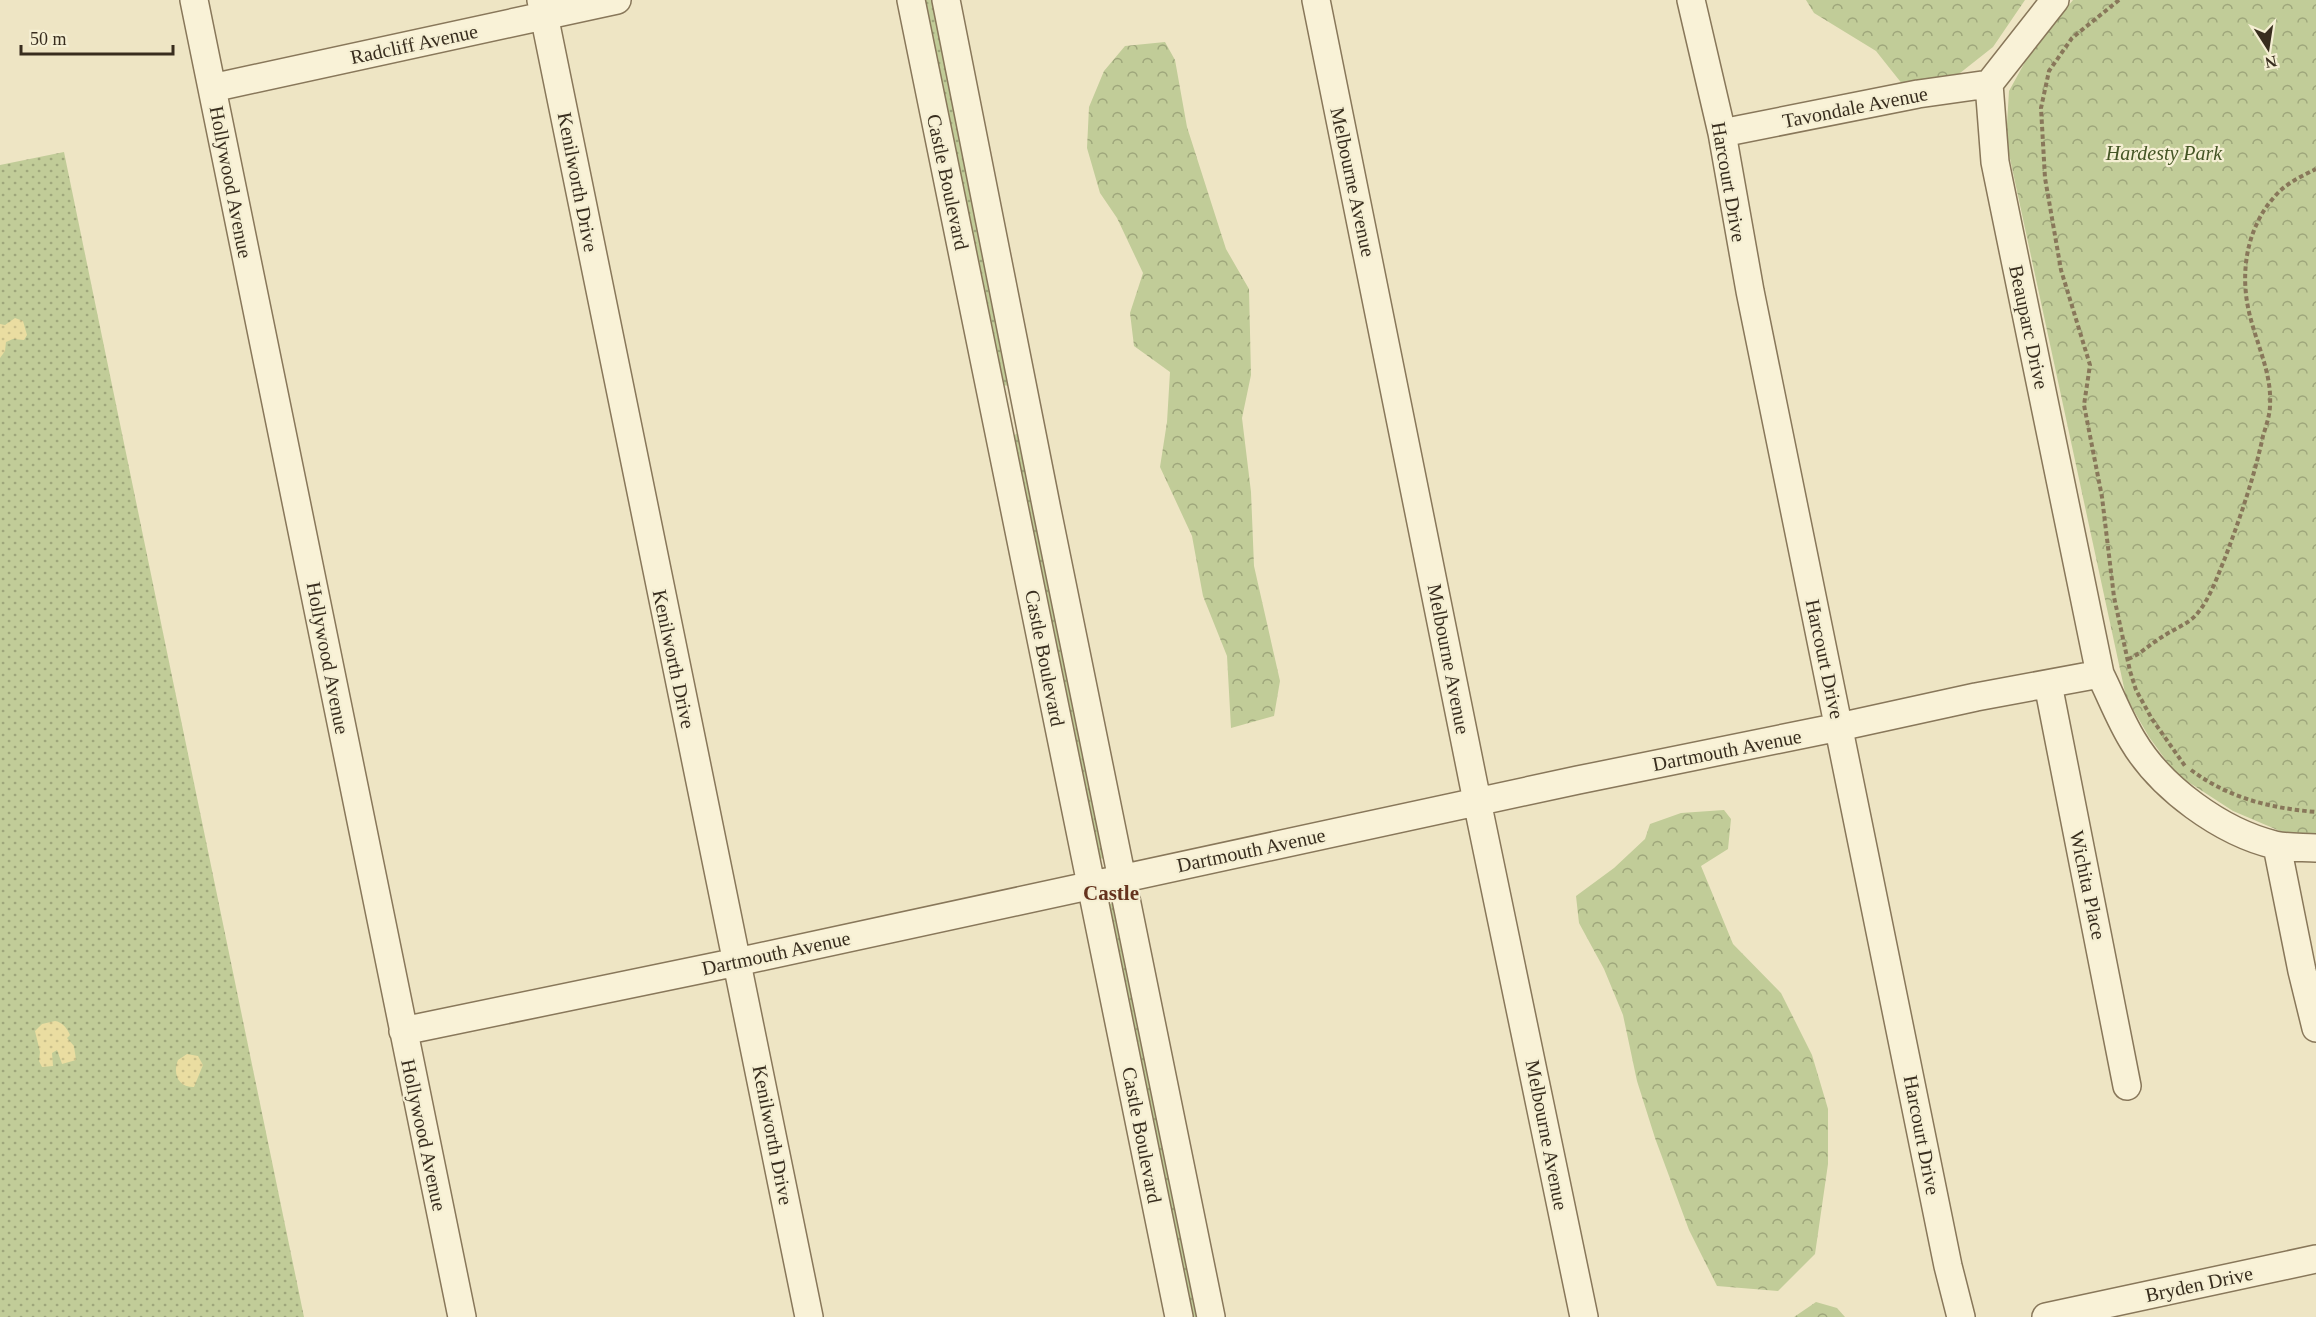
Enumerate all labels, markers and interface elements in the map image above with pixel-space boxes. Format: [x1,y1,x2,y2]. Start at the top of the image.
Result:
scale bar [21,18,172,56]
north arrow [2238,18,2298,78]
street label: Radcliff Avenue [348,20,480,68]
text: 50 m [30,29,67,49]
text: N [2263,53,2278,72]
street label: Tavondale Avenue [1780,82,1930,132]
street label: Hollywood Avenue [204,104,257,260]
street label: Melbourne Avenue [1326,105,1380,259]
street label: Kenilworth Drive [554,110,602,254]
street label: Castle Boulevard [923,112,973,252]
street label: Harcourt Drive [1708,120,1750,244]
park label: Hardesty Park [2105,142,2223,165]
street label: Beauparc Drive [2004,263,2053,391]
street label: Hollywood Avenue [301,580,354,736]
street label: Melbourne Avenue [1424,582,1474,736]
street label: Kenilworth Drive [649,587,700,731]
street label: Castle Boulevard [1021,588,1069,728]
street label: Harcourt Drive [1802,597,1848,721]
street label: Dartmouth Avenue [1651,725,1803,775]
street label: Dartmouth Avenue [1175,823,1327,876]
street label: Wichita Place [2066,829,2110,942]
district label: Castle [1083,881,1139,905]
street label: Dartmouth Avenue [700,926,852,979]
street label: Hollywood Avenue [396,1057,451,1213]
street label: Melbourne Avenue [1522,1058,1572,1212]
street label: Kenilworth Drive [749,1063,797,1207]
street label: Castle Boulevard [1118,1065,1166,1205]
street label: Harcourt Drive [1900,1073,1944,1197]
street label: Bryden Drive [2143,1262,2255,1307]

